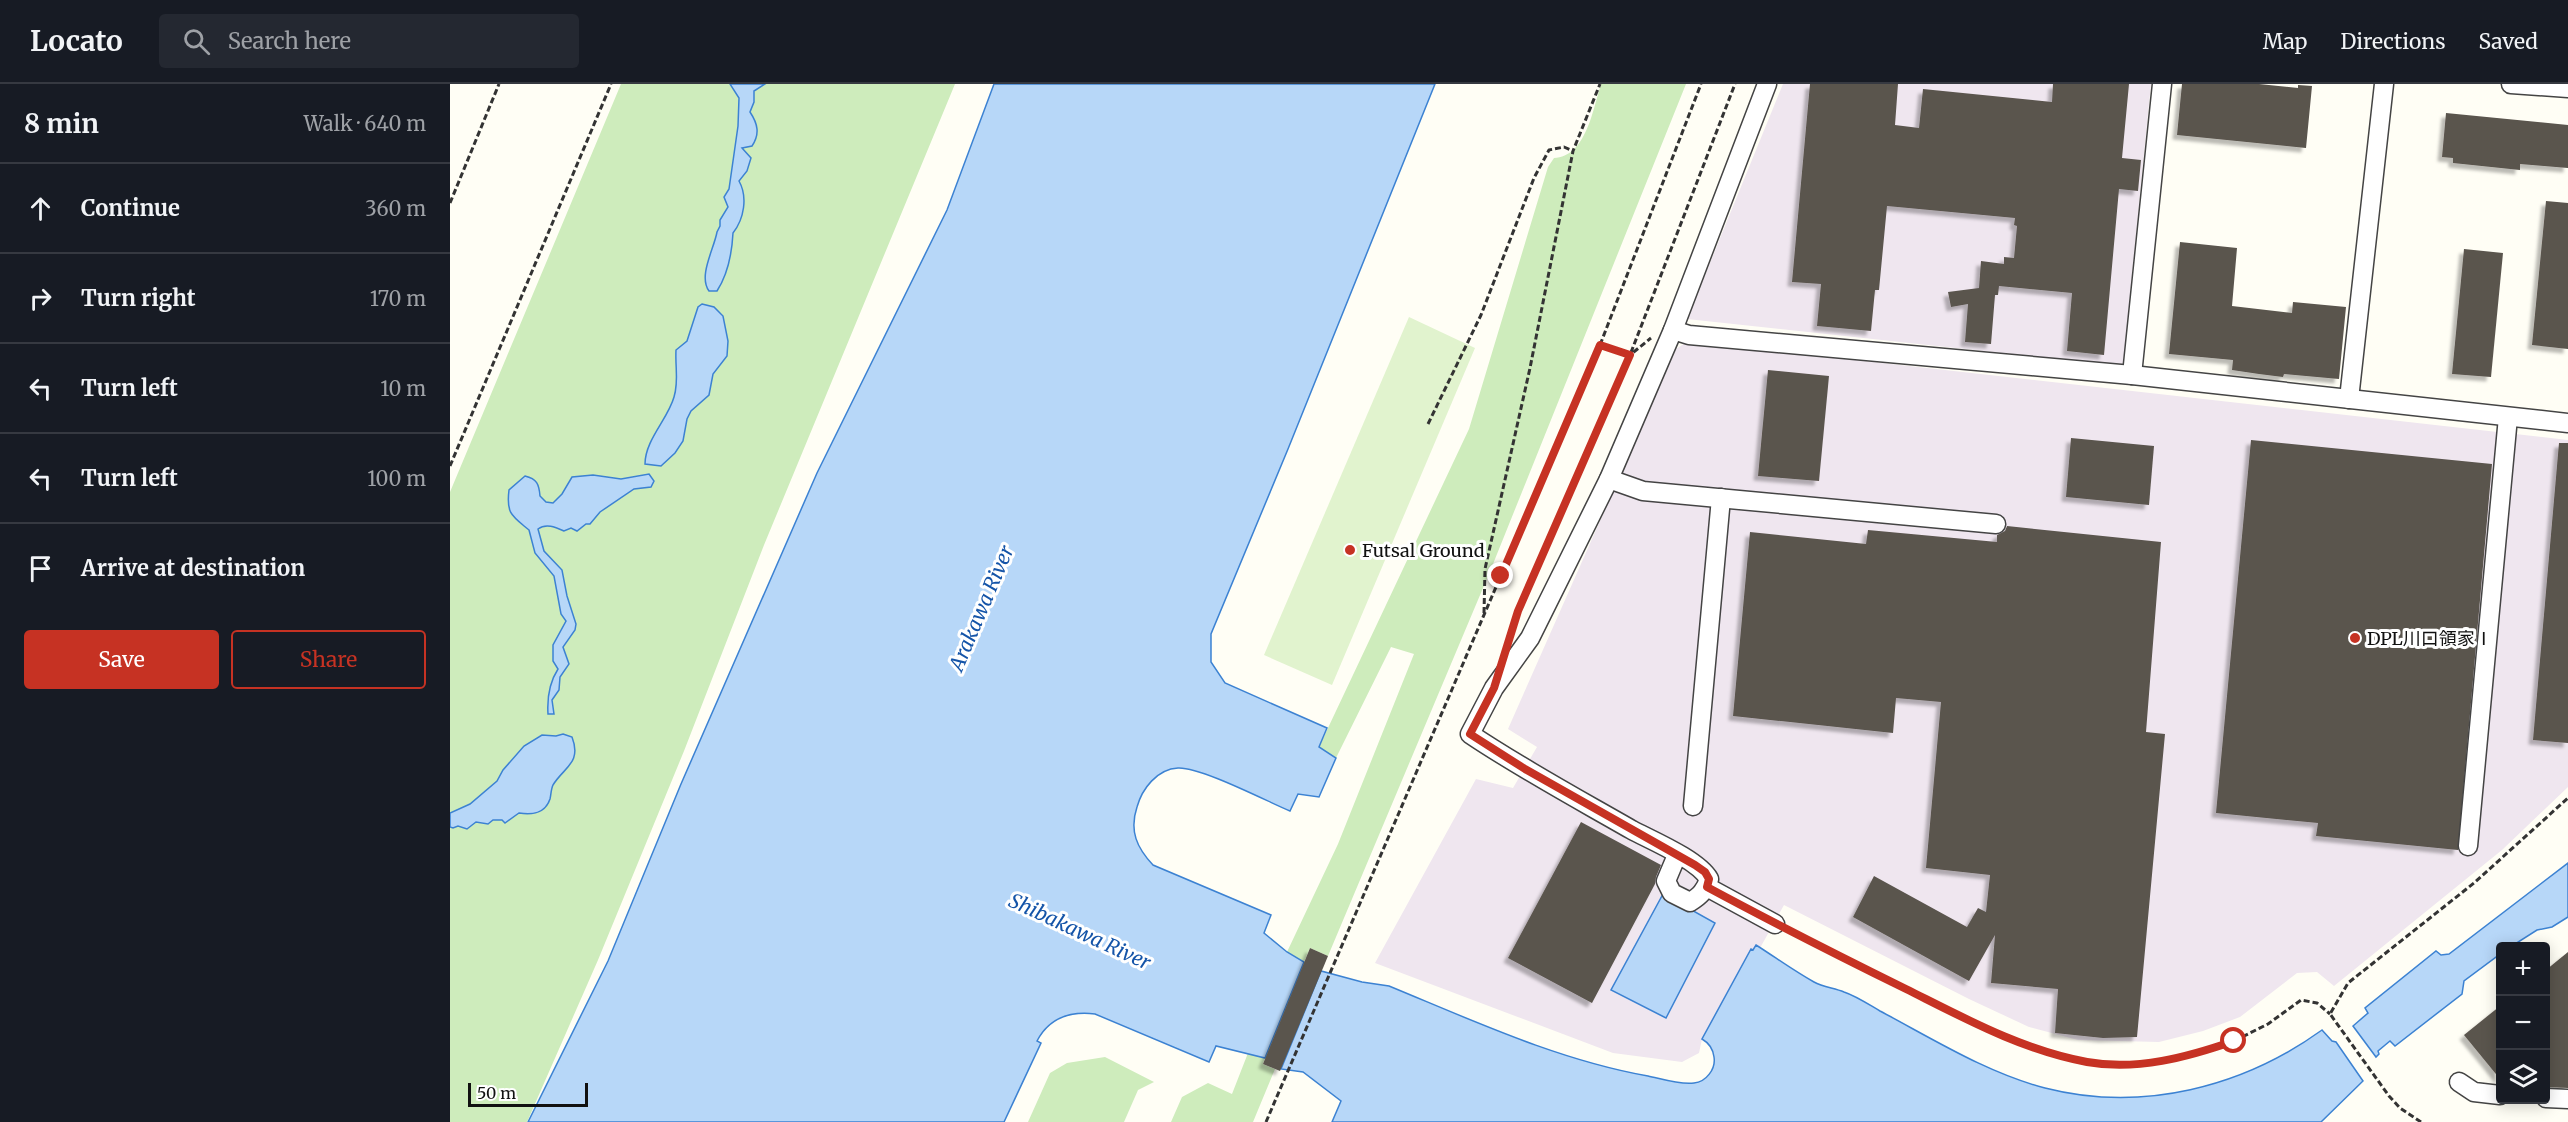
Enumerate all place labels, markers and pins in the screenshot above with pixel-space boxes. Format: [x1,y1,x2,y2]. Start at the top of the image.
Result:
place label: Futsal Ground [1362,539,1485,562]
marker: Futsal Ground [1343,543,1357,557]
place label: DPL川口領家Ⅰ [2367,627,2493,650]
marker: DPL川口領家Ⅰ [2348,631,2362,645]

